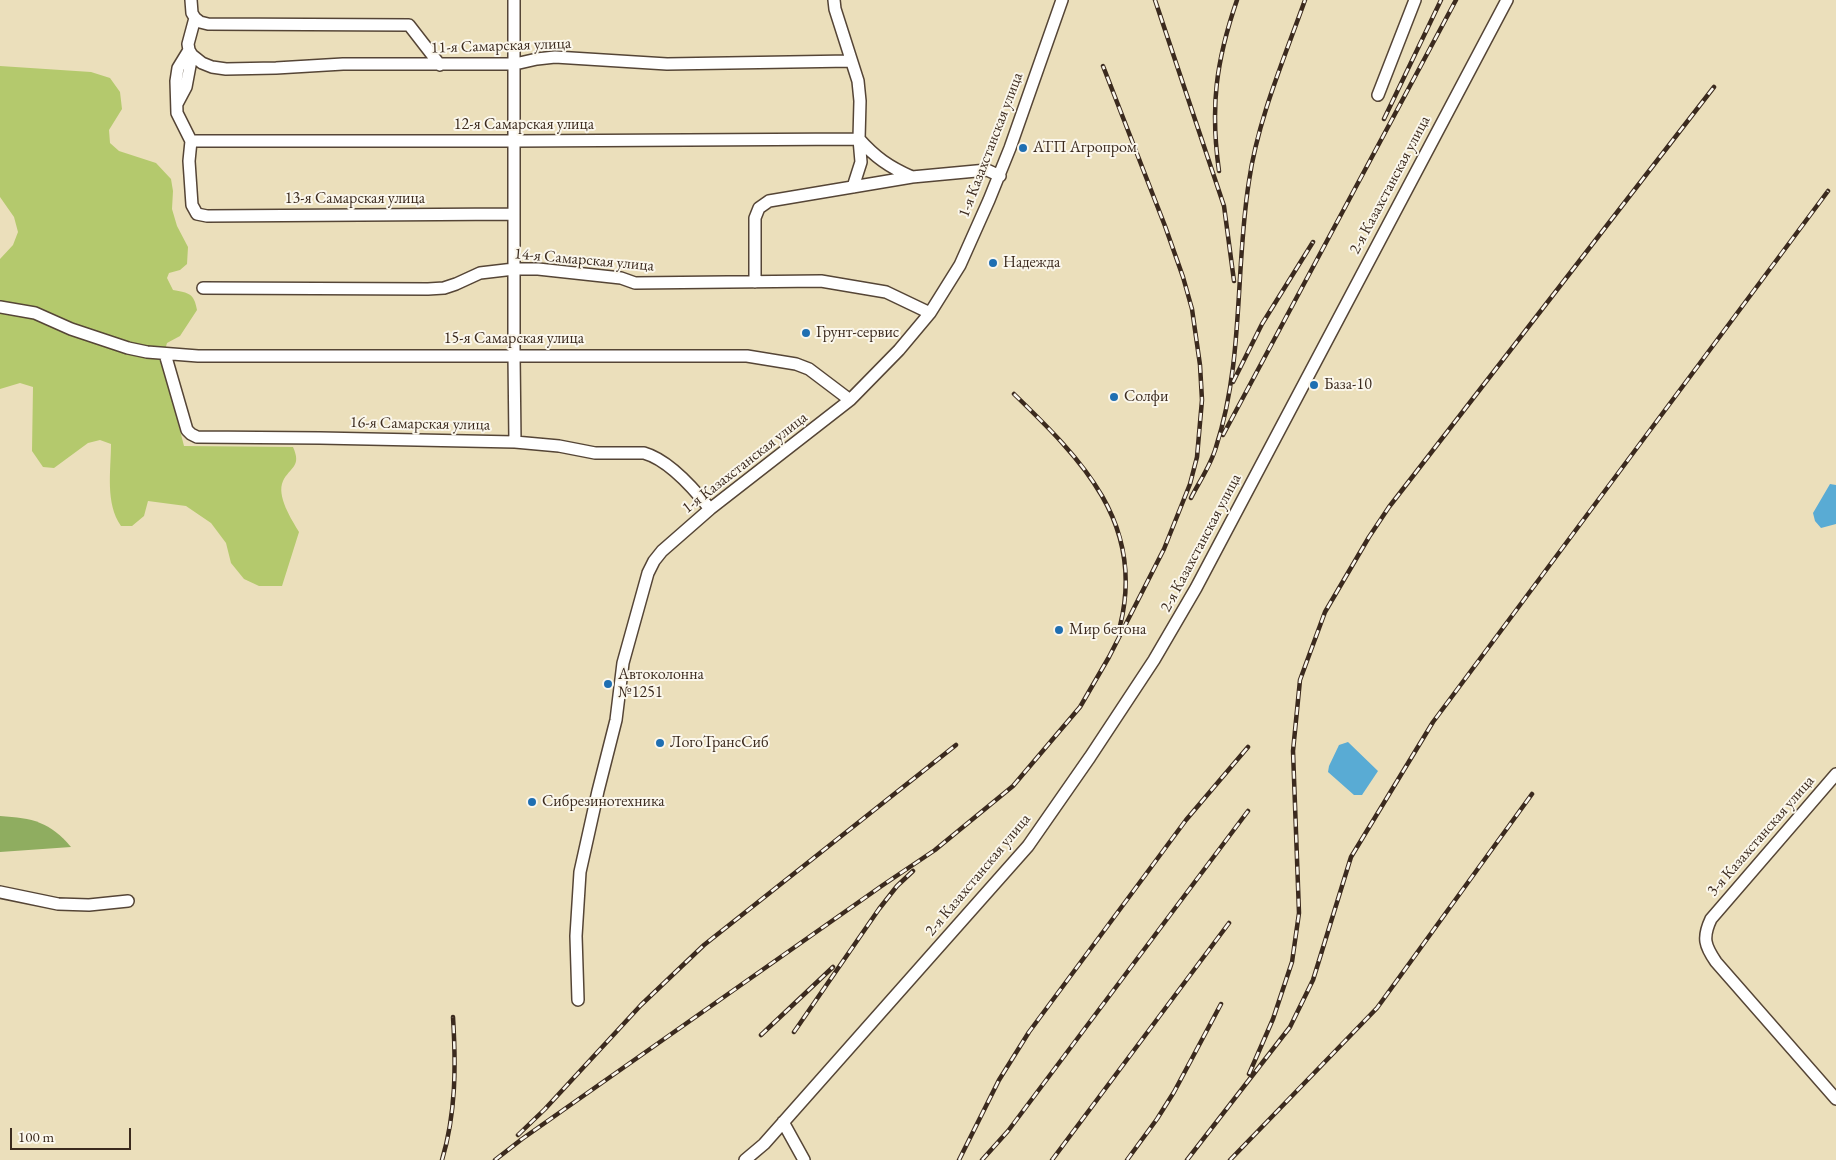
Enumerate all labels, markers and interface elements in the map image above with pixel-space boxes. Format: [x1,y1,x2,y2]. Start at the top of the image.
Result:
street label: 11-я Самарская улица [431,34,571,58]
street label: 1-я Казахстанская улица [954,70,1028,220]
street label: 2-я Казахстанская улица [1345,113,1435,257]
street label: 12-я Самарская улица [454,115,594,135]
place label: АТП Агропром [1033,138,1137,158]
marker: АТП Агропром [1017,142,1029,154]
street label: 13-я Самарская улица [285,189,425,209]
street label: 14-я Самарская улица [513,244,655,276]
place label: Надежда [1003,253,1061,273]
marker: Надежда [987,257,999,269]
place label: Грунт-сервис [816,323,899,343]
marker: Грунт-сервис [800,327,812,339]
street label: 15-я Самарская улица [444,329,584,349]
place label: База-10 [1324,375,1372,395]
marker: База-10 [1308,379,1320,391]
place label: Солфи [1124,387,1168,407]
marker: Солфи [1108,391,1120,403]
street label: 1-я Казахстанская улица [679,408,811,518]
street label: 16-я Самарская улица [350,413,490,435]
street label: 2-я Казахстанская улица [1156,471,1246,615]
place label: Мир бетона [1069,620,1146,640]
marker: Мир бетона [1053,624,1065,636]
place label: Автоколонна №1251 [618,665,704,703]
marker: Автоколонна №1251 [602,678,614,690]
place label: ЛогоТрансСиб [670,733,769,753]
marker: ЛогоТрансСиб [654,737,666,749]
street label: 3-я Казахстанская улица [1703,772,1819,900]
place label: Сибрезинотехника [542,792,665,812]
marker: Сибрезинотехника [526,796,538,808]
street label: 2-я Казахстанская улица [921,810,1035,940]
scale bar [12,1118,134,1150]
text: 100 m [18,1127,54,1146]

